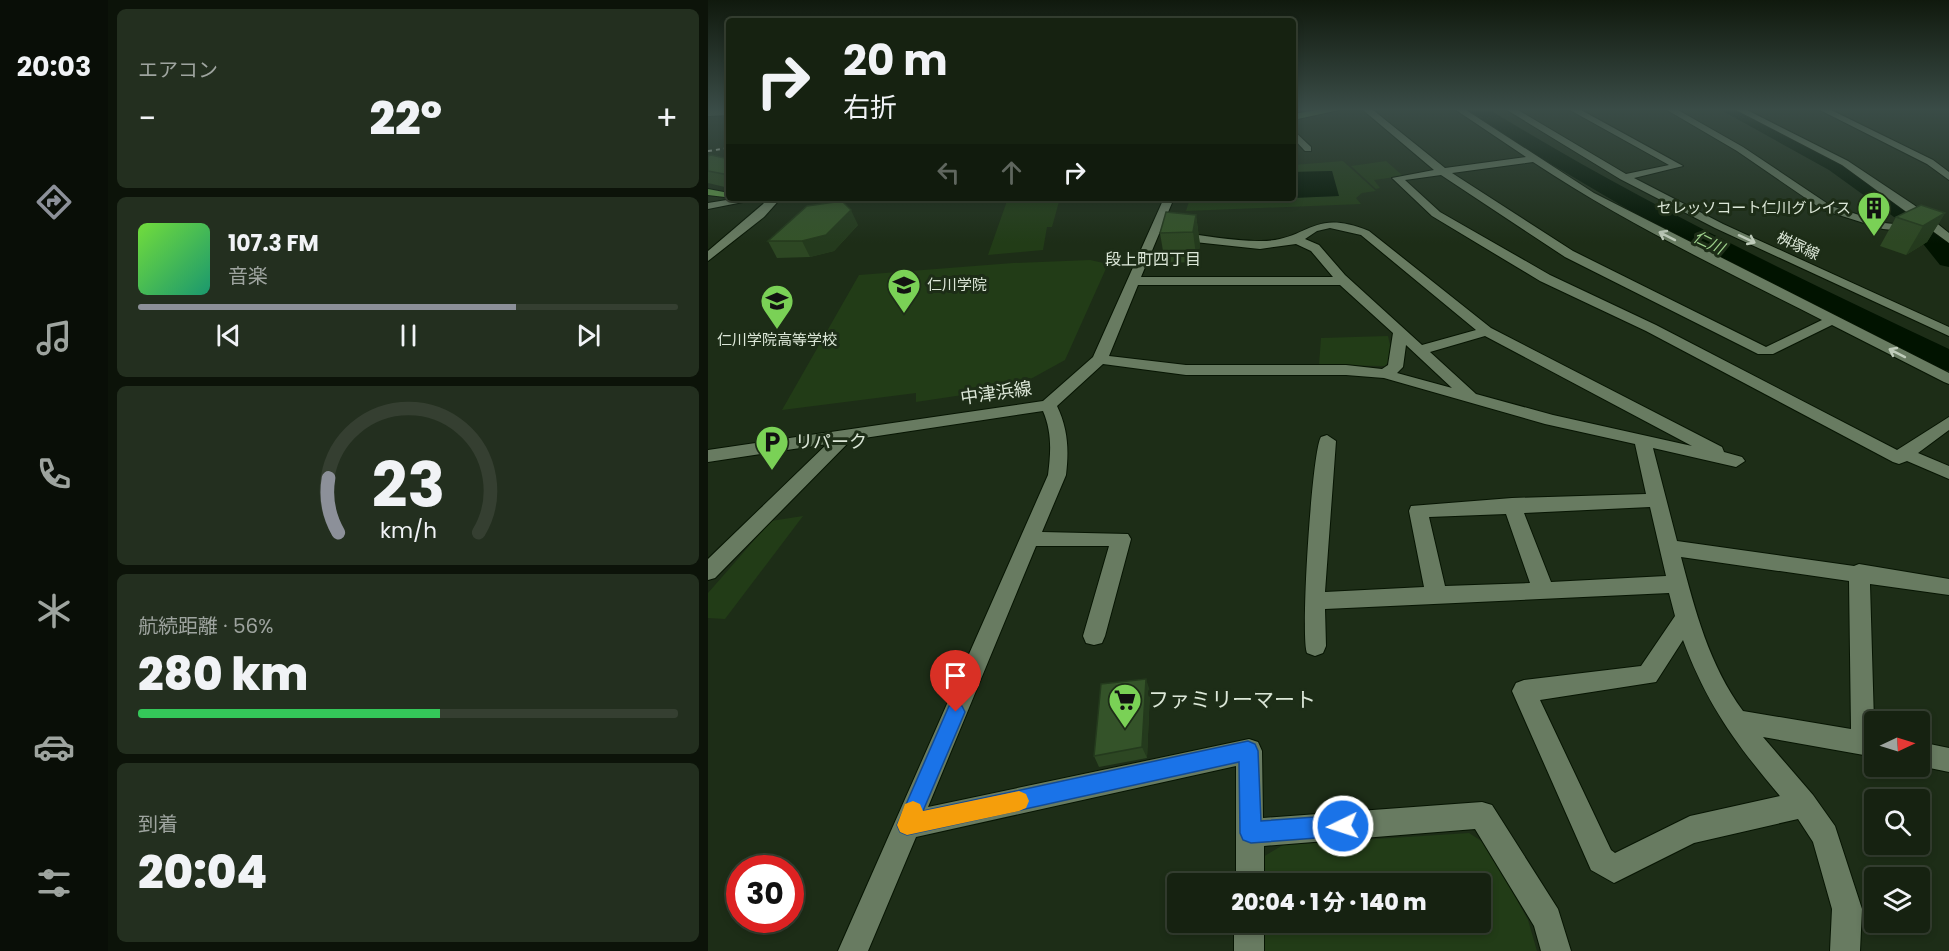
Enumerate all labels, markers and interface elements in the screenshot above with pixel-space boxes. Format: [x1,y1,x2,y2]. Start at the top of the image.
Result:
text: 20 m [843,31,948,90]
icon: right [744,42,822,120]
text: 20:03 [17,48,91,85]
text: エアコン [138,56,218,84]
text: 22° [369,87,442,150]
text: 右折 [843,89,897,126]
text: − [138,95,156,142]
text: + [655,95,678,142]
icon: left [932,156,965,189]
icon: ahead [995,156,1028,189]
icon: right [1058,156,1091,189]
icon: directions [33,181,75,223]
building icon: セレッソコート仁川グレイス [1856,190,1892,237]
place label: セレッソコート仁川グレイス [1656,197,1851,218]
water label: 仁川 [1689,225,1730,261]
street label: 桝塚線 [1773,227,1823,265]
text: 107.3 FM [228,228,319,259]
one-way arrow [1658,230,1676,241]
one-way arrow [1738,234,1756,245]
district label: 段上町四丁目 [1105,248,1201,271]
text: 音楽 [228,262,268,290]
school or university icon: 仁川学院 [886,267,922,314]
place label: 仁川学院 [927,274,987,295]
school or university icon: 仁川学院高等学校 [759,283,795,330]
icon: music [33,317,75,359]
icon: previous [212,319,245,352]
icon: pause [392,319,425,352]
icon: next [572,319,605,352]
place label: 仁川学院高等学校 [717,329,837,350]
one-way arrow [1888,346,1906,358]
street label: 中津浜線 [959,375,1033,410]
parking icon: リパーク [754,424,790,471]
place label: リパーク [795,429,867,454]
text: 23 [371,441,445,529]
icon: phone [33,453,75,495]
text: km/h [379,515,437,546]
icon: climate [33,590,75,632]
text: 航続距離 · 56% [138,612,273,640]
text: 280 km [138,643,308,706]
pin [930,650,981,712]
icon: arrive [939,659,972,692]
supermarket icon: ファミリーマート [1107,682,1143,729]
place label: ファミリーマート [1148,685,1316,714]
north arrow [1864,711,1930,777]
map controls [1864,711,1930,933]
icon: car [33,726,75,768]
button: search [1864,789,1930,855]
position arrow [1311,794,1375,858]
text: 到着 [138,810,178,838]
text: 20:04 [138,841,267,904]
speed limit sign: 30 [726,855,804,933]
icon: filters [33,862,75,904]
button: layers [1864,867,1930,933]
text: 20:04 · 1 分 · 140 m [1232,887,1426,918]

